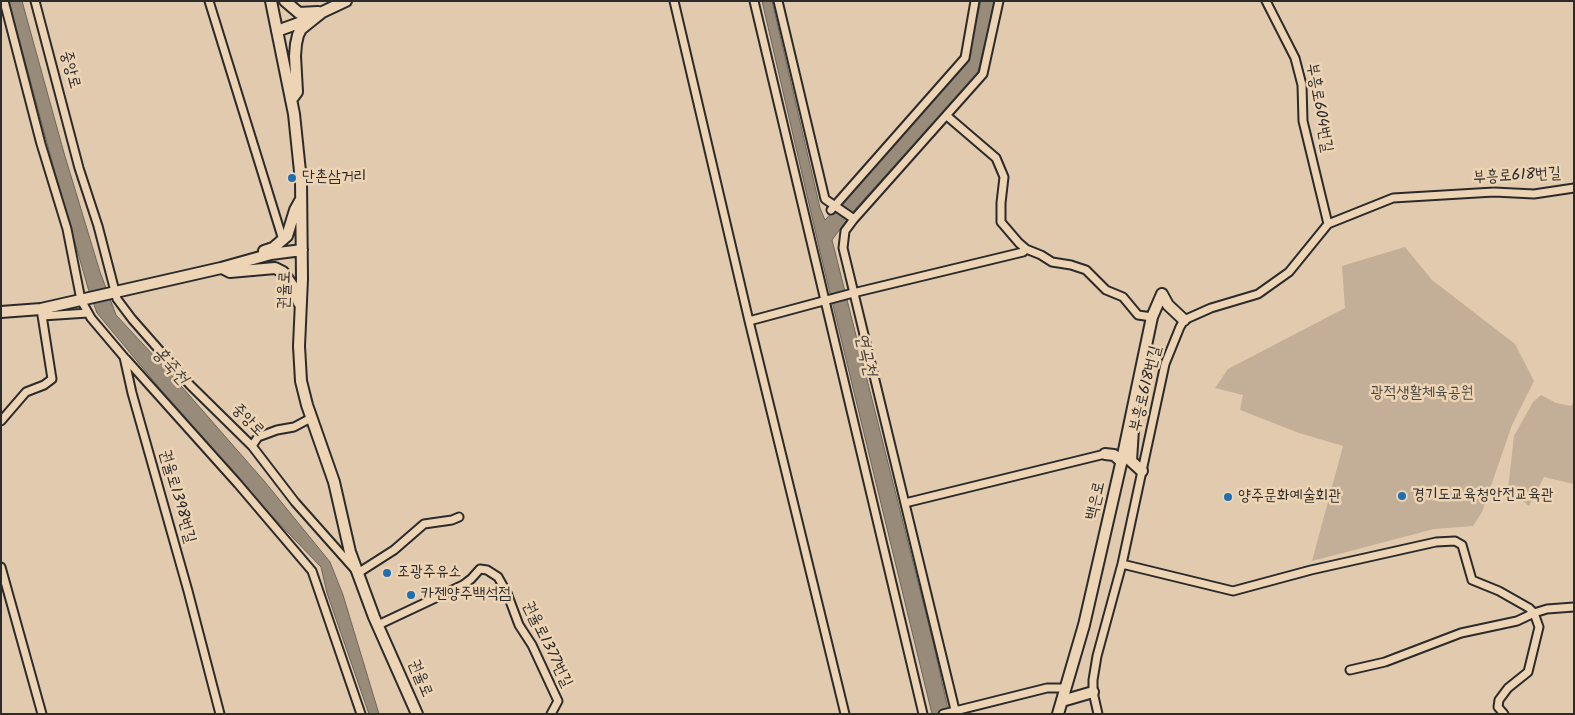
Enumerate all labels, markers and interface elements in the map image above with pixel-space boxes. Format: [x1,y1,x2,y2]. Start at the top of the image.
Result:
street label: 중앙로 [55,49,83,91]
street label: 부흥로604번길 [1301,62,1335,154]
street label: 부흥로618번길 [1473,165,1561,189]
place label: 단촌삼거리 [302,168,366,188]
marker: 단촌삼거리 [286,172,298,184]
street label: 권율로 [276,270,296,310]
water label: 연곡천 [849,331,879,379]
water label: 홍죽천 [146,344,192,390]
street label: 부흥로618번길 [1127,344,1167,434]
park label: 광적생활체육공원 [1370,384,1474,404]
street label: 중앙로 [227,401,267,441]
street label: 권율로1398번길 [154,448,198,546]
street label: 백은로 [1083,480,1111,522]
place label: 경기도교육청안전교육관 [1412,486,1554,506]
place label: 양주문화예술회관 [1238,487,1341,507]
marker: 경기도교육청안전교육관 [1396,490,1408,502]
marker: 양주문화예술회관 [1222,491,1234,503]
place label: 조광주유소 [397,563,461,583]
marker: 조광주유소 [381,567,393,579]
place label: 카젠양주백석점 [421,585,511,605]
marker: 카젠양주백석점 [405,589,417,601]
street label: 권율로1377번길 [517,599,575,691]
street label: 권율로 [403,657,435,701]

